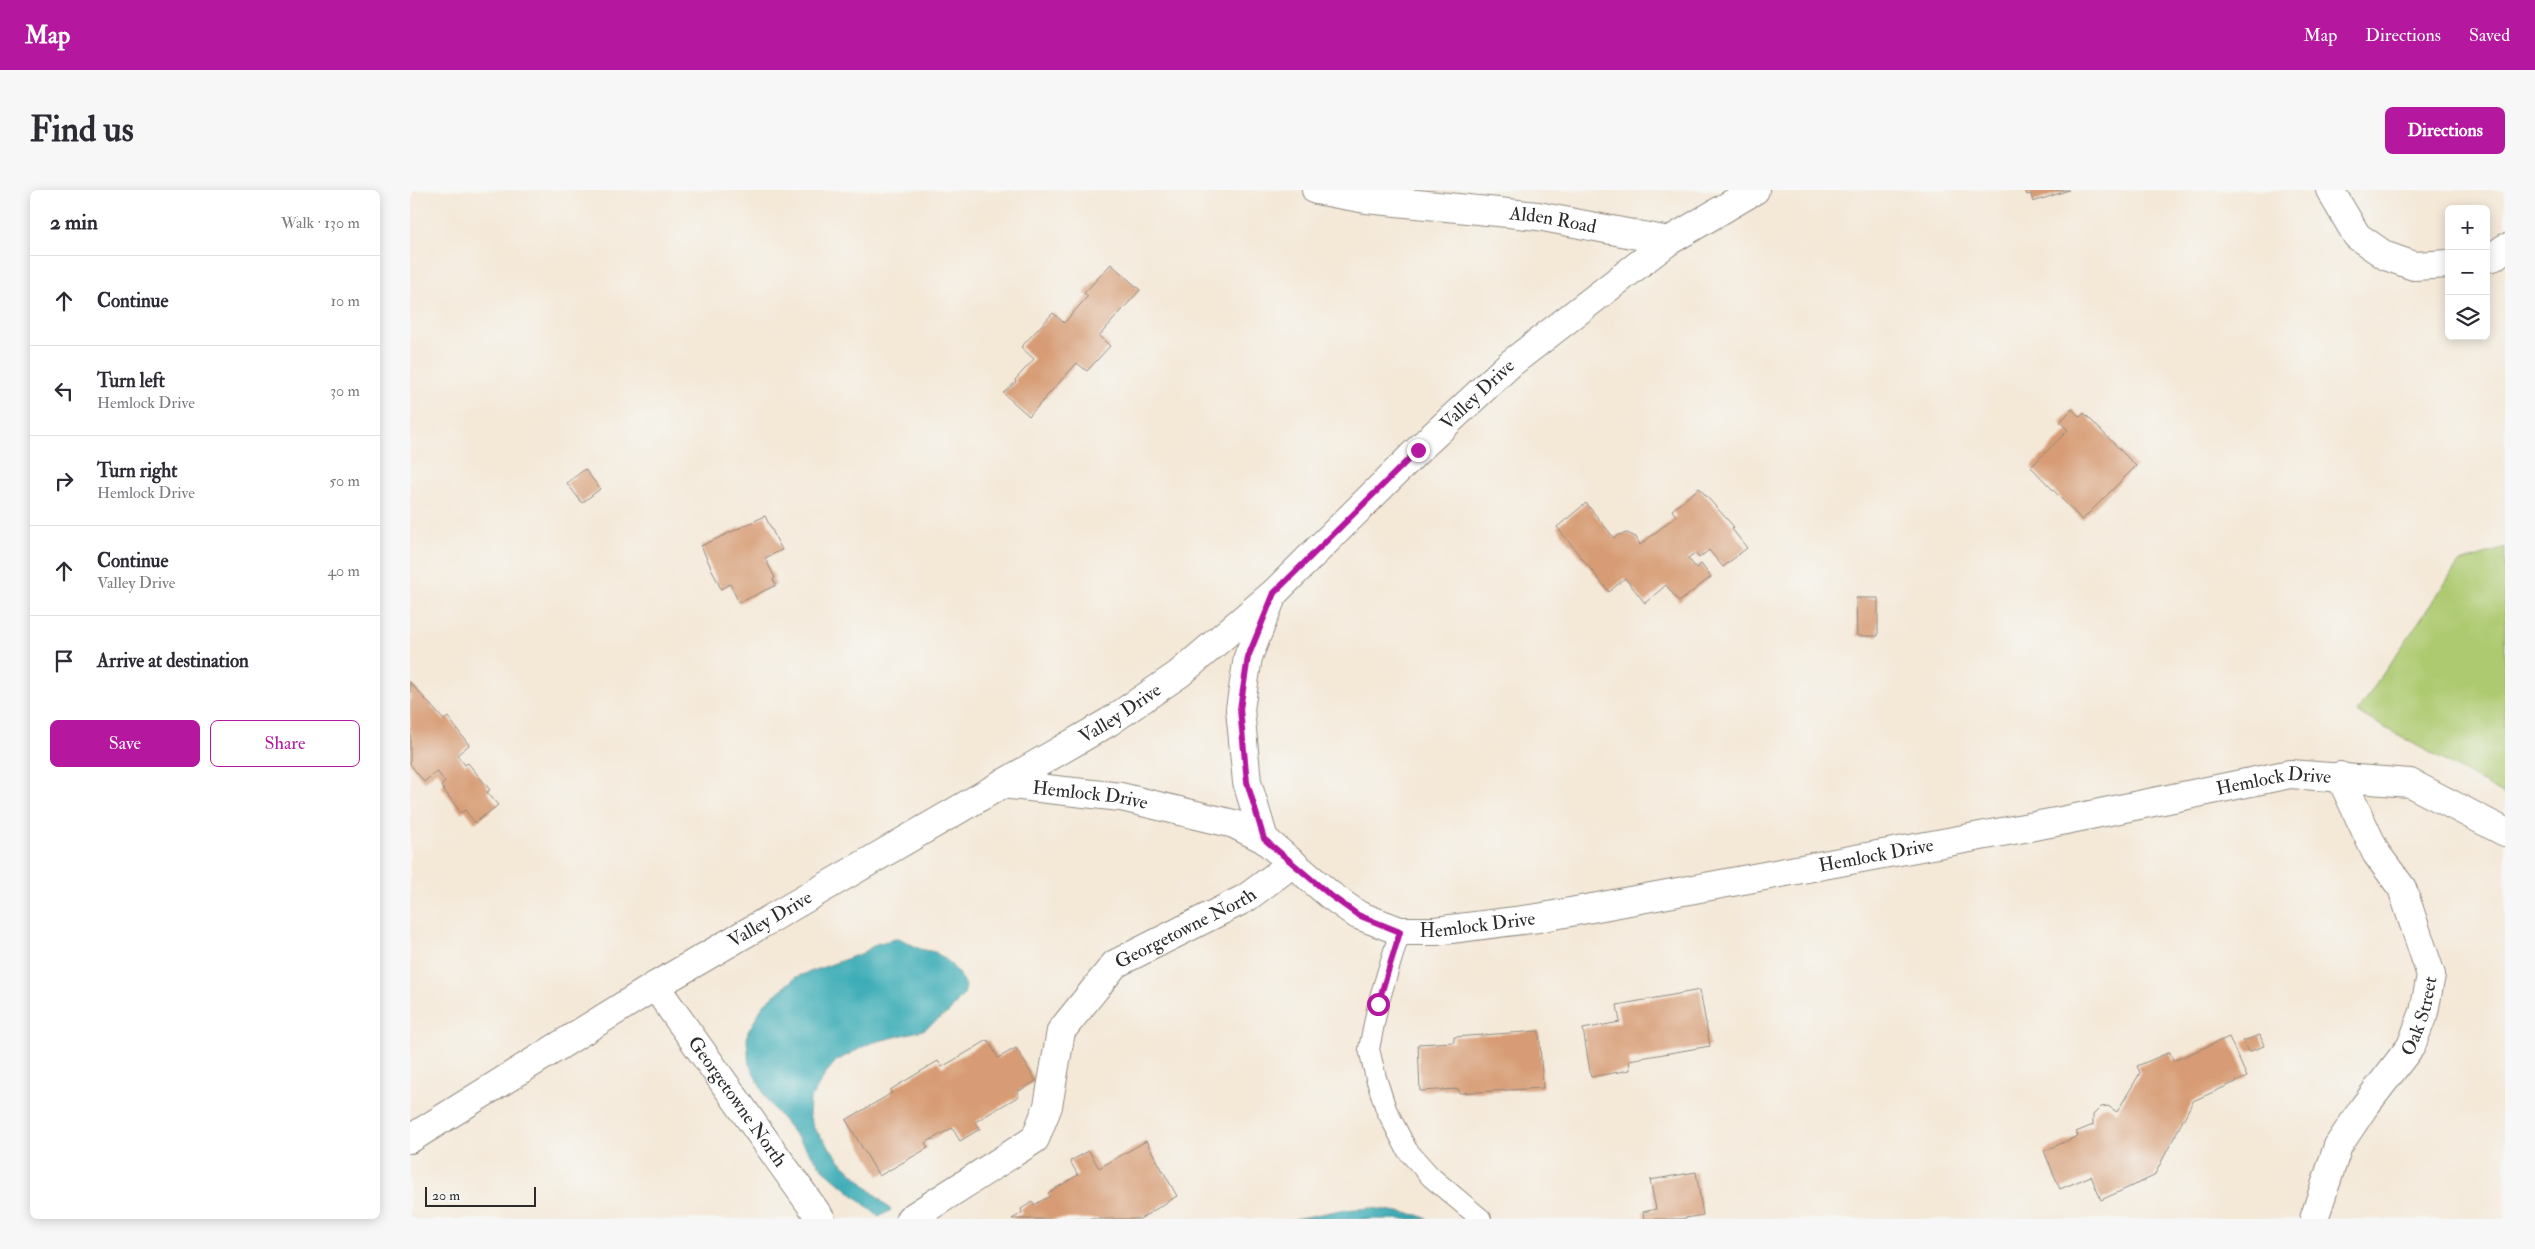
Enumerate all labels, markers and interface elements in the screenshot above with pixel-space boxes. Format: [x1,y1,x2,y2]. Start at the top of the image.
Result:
text: Map [25,20,70,51]
text: Map [2304,24,2337,47]
text: Directions [2365,24,2441,47]
text: Saved [2469,24,2510,47]
button: Directions [2385,107,2505,154]
text: Find us [30,108,134,152]
street label: Alden Road [1507,201,1599,239]
map controls [2445,205,2490,340]
button: + [2445,205,2490,250]
text: 2 min [50,209,98,236]
text: Walk · 130 m [281,213,360,233]
button: − [2445,250,2490,295]
icon: ahead [50,287,78,315]
text: Continue [97,289,168,313]
text: 10 m [330,291,360,311]
button: layers [2445,295,2490,340]
street label: Valley Drive [1435,354,1520,435]
text: Turn left [97,369,165,393]
icon: left [50,377,78,405]
text: 30 m [330,381,360,401]
text: Hemlock Drive [97,393,195,413]
route end [1407,439,1430,462]
text: Turn right [97,459,177,483]
icon: right [50,467,78,495]
text: 50 m [329,471,360,491]
text: Hemlock Drive [97,483,195,503]
text: Continue [97,549,168,573]
icon: ahead [50,557,78,585]
text: 40 m [327,561,360,581]
text: Valley Drive [97,573,175,593]
icon: arrive [50,647,78,675]
text: Arrive at destination [97,649,249,673]
street label: Valley Drive [1075,678,1166,749]
button: Save [50,720,200,767]
button: Share [210,720,360,767]
street label: Hemlock Drive [2214,762,2332,801]
street label: Hemlock Drive [1031,775,1151,815]
street label: Hemlock Drive [1817,833,1936,878]
street label: Georgetowne North [1111,883,1261,974]
street label: Valley Drive [724,885,816,953]
street label: Hemlock Drive [1420,906,1537,943]
street label: Oak Street [2395,974,2442,1061]
route start [1367,993,1390,1016]
street label: Georgetowne North [683,1032,792,1172]
scale bar [425,1184,536,1207]
text: 20 m [432,1187,460,1204]

